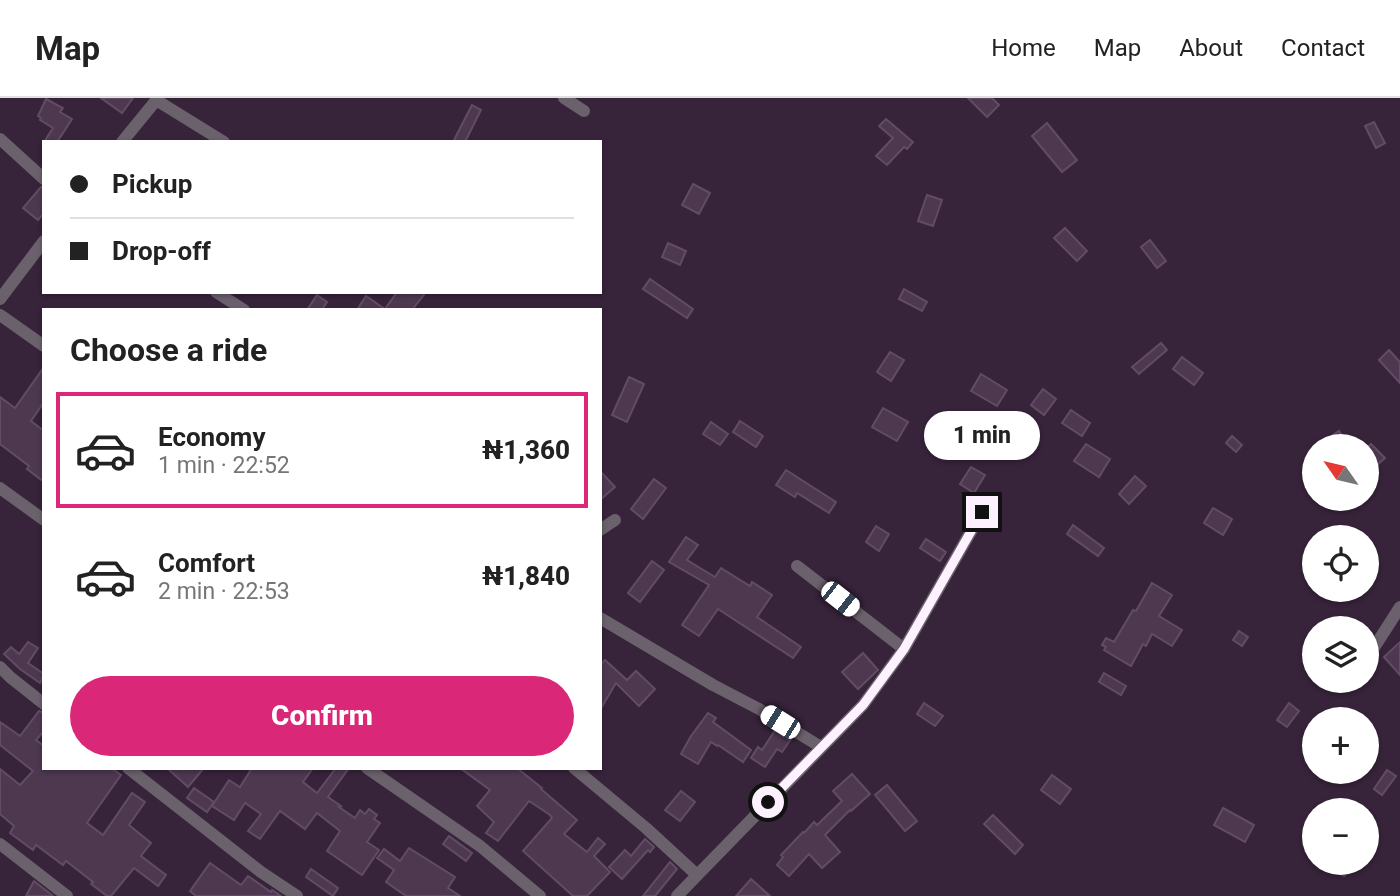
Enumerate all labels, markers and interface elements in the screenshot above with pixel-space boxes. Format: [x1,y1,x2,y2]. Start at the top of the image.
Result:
text: Map [35,29,100,68]
text: Home [991,34,1056,62]
text: Map [1094,34,1141,62]
text: About [1179,34,1243,62]
text: Contact [1281,34,1365,62]
text: Pickup [112,169,192,199]
text: Drop-off [112,236,211,266]
text: Choose a ride [70,331,267,369]
callout: 1 min [924,410,1040,460]
icon: car [74,419,137,482]
text: Economy [158,422,265,452]
text: 1 min [953,422,1011,449]
north arrow [1302,434,1379,511]
map controls [1302,434,1379,875]
text: ₦1,360 [482,435,570,465]
text: 1 min · 22:52 [158,452,290,479]
route end [966,496,998,528]
button: locate [1302,525,1379,602]
icon: car [74,545,137,608]
text: Comfort [158,548,255,578]
text: ₦1,840 [482,561,570,591]
text: 2 min · 22:53 [158,578,290,605]
car [817,578,864,620]
button: layers [1302,616,1379,693]
button: Confirm [70,676,574,756]
car [757,702,804,742]
button: + [1302,707,1379,784]
route start [752,786,784,818]
button: − [1302,798,1379,875]

